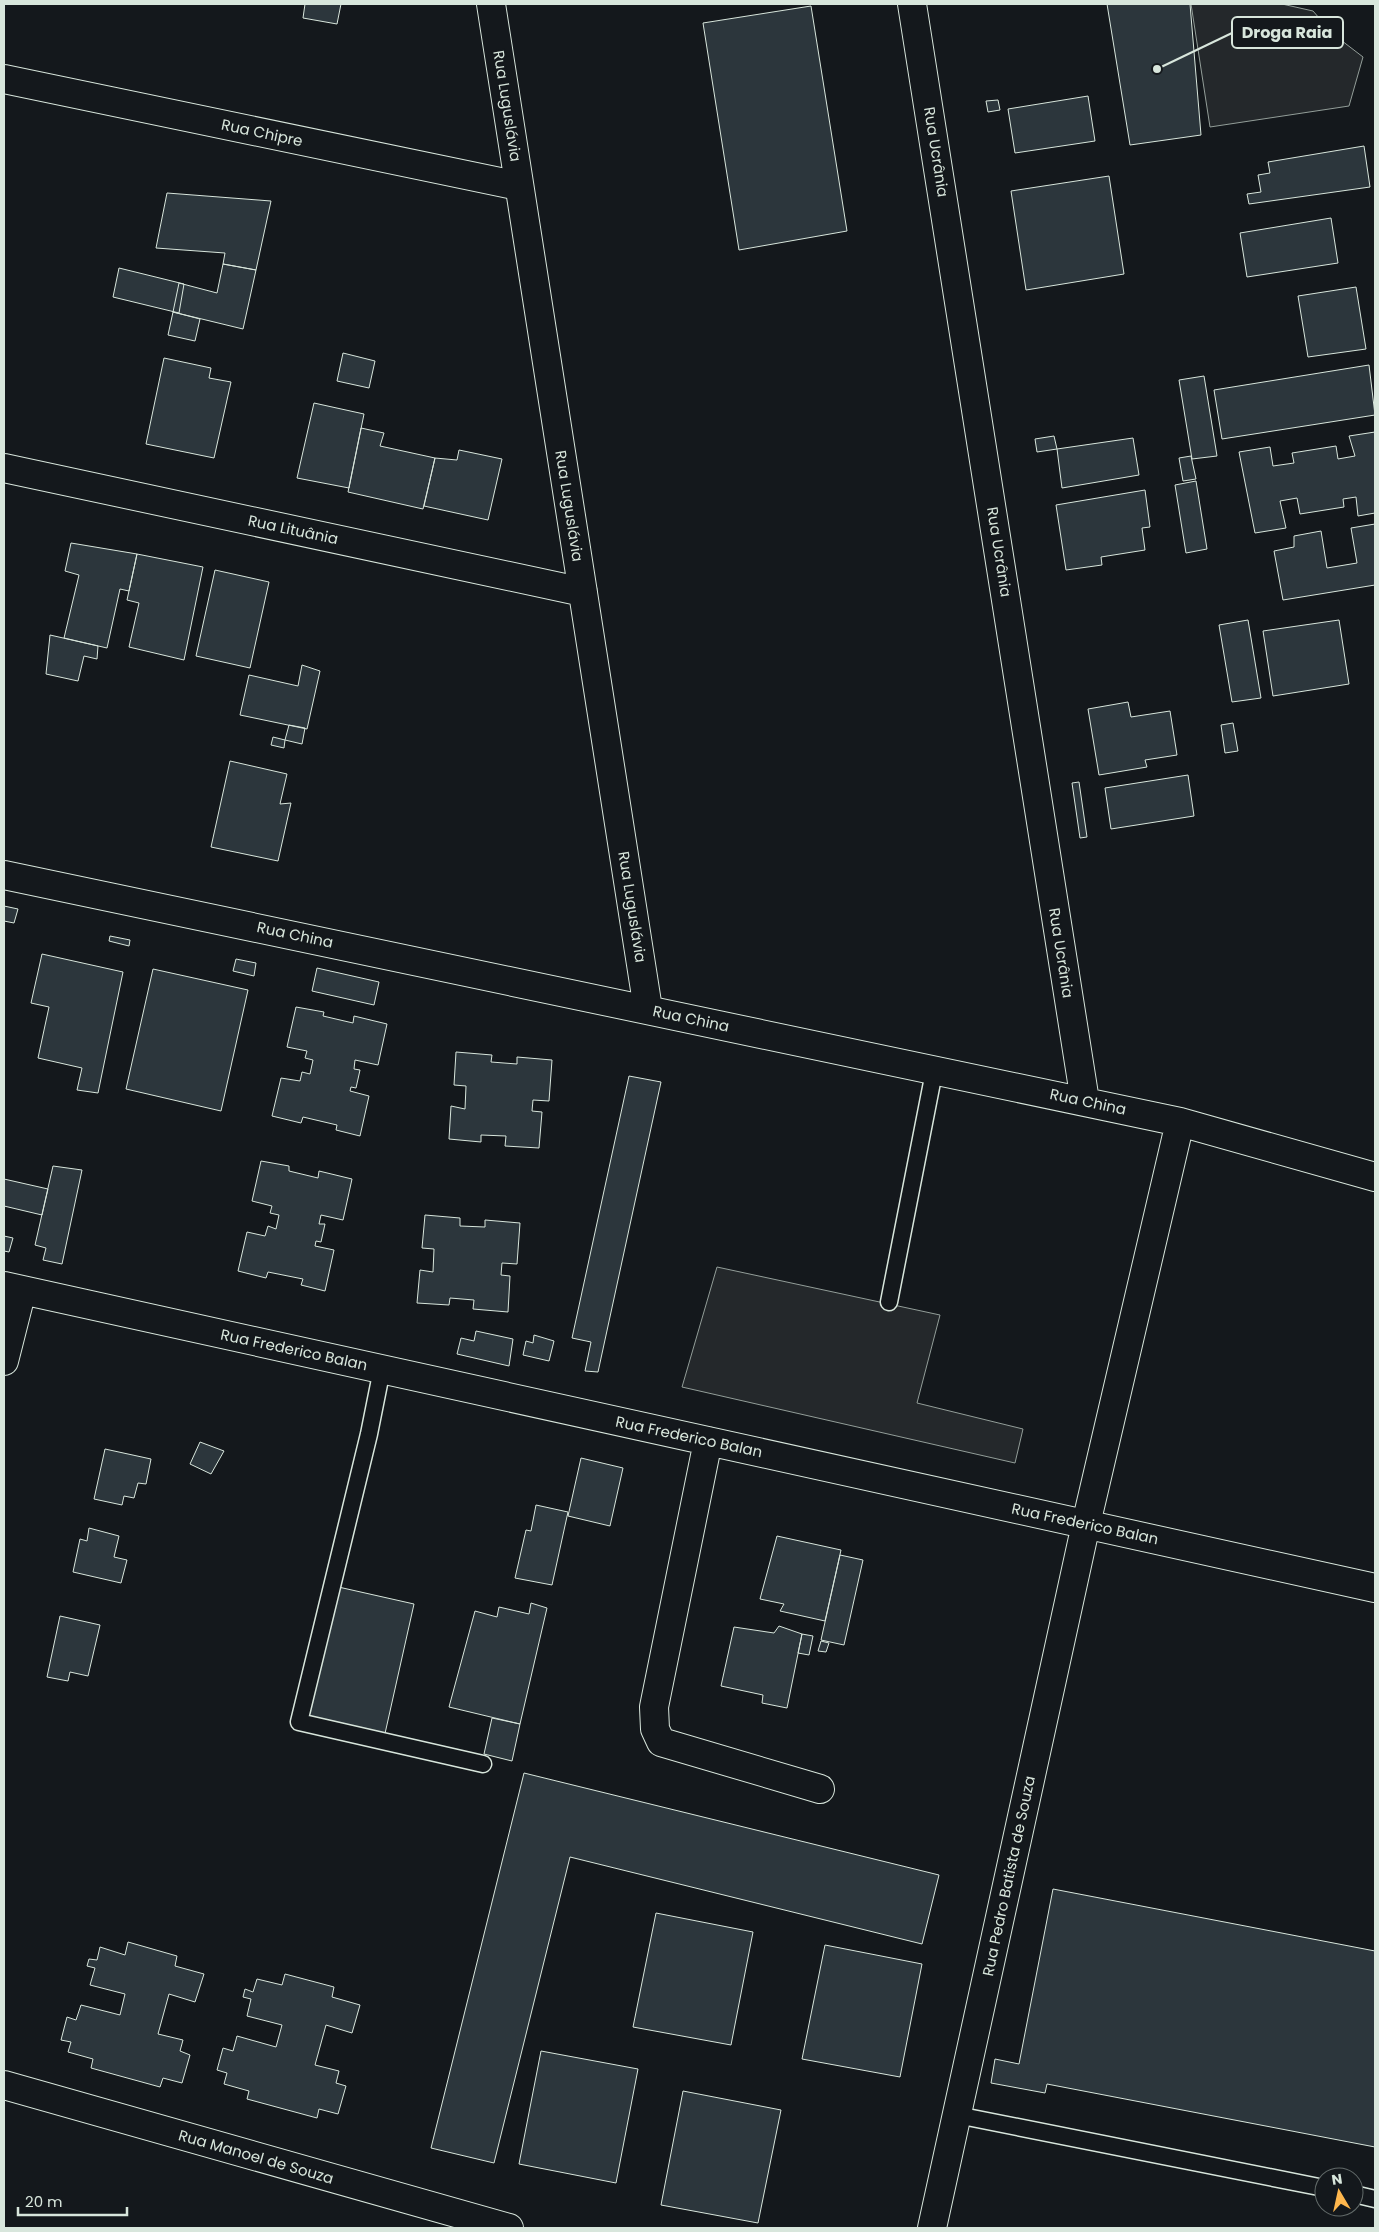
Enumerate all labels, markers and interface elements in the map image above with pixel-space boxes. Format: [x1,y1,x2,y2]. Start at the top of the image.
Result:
callout: Droga Raia [1232,17,1343,48]
text: Droga Raia [1242,21,1332,44]
street label: Rua Luguslávia [488,49,527,163]
street label: Rua Ucrânia [919,105,954,199]
street label: Rua Chipre [219,114,305,151]
street label: Rua Luguslávia [550,449,589,563]
street label: Rua Ucrânia [982,505,1017,599]
street label: Rua Lituânia [246,510,340,549]
street label: Rua Luguslávia [613,850,652,964]
street label: Rua Ucrânia [1044,906,1079,1000]
street label: Rua China [255,916,335,953]
street label: Rua China [651,1000,731,1037]
street label: Rua China [1048,1083,1128,1120]
street label: Rua Frederico Balan [219,1324,369,1375]
street label: Rua Frederico Balan [614,1411,764,1462]
street label: Rua Frederico Balan [1010,1498,1160,1549]
street label: Rua Pedro Batista de Souza [977,1774,1040,1978]
street label: Rua Manoel de Souza [176,2124,336,2189]
north arrow [1314,2167,1364,2217]
text: N [1330,2168,1344,2190]
scale bar [18,2184,126,2216]
text: 20 m [25,2191,63,2212]

